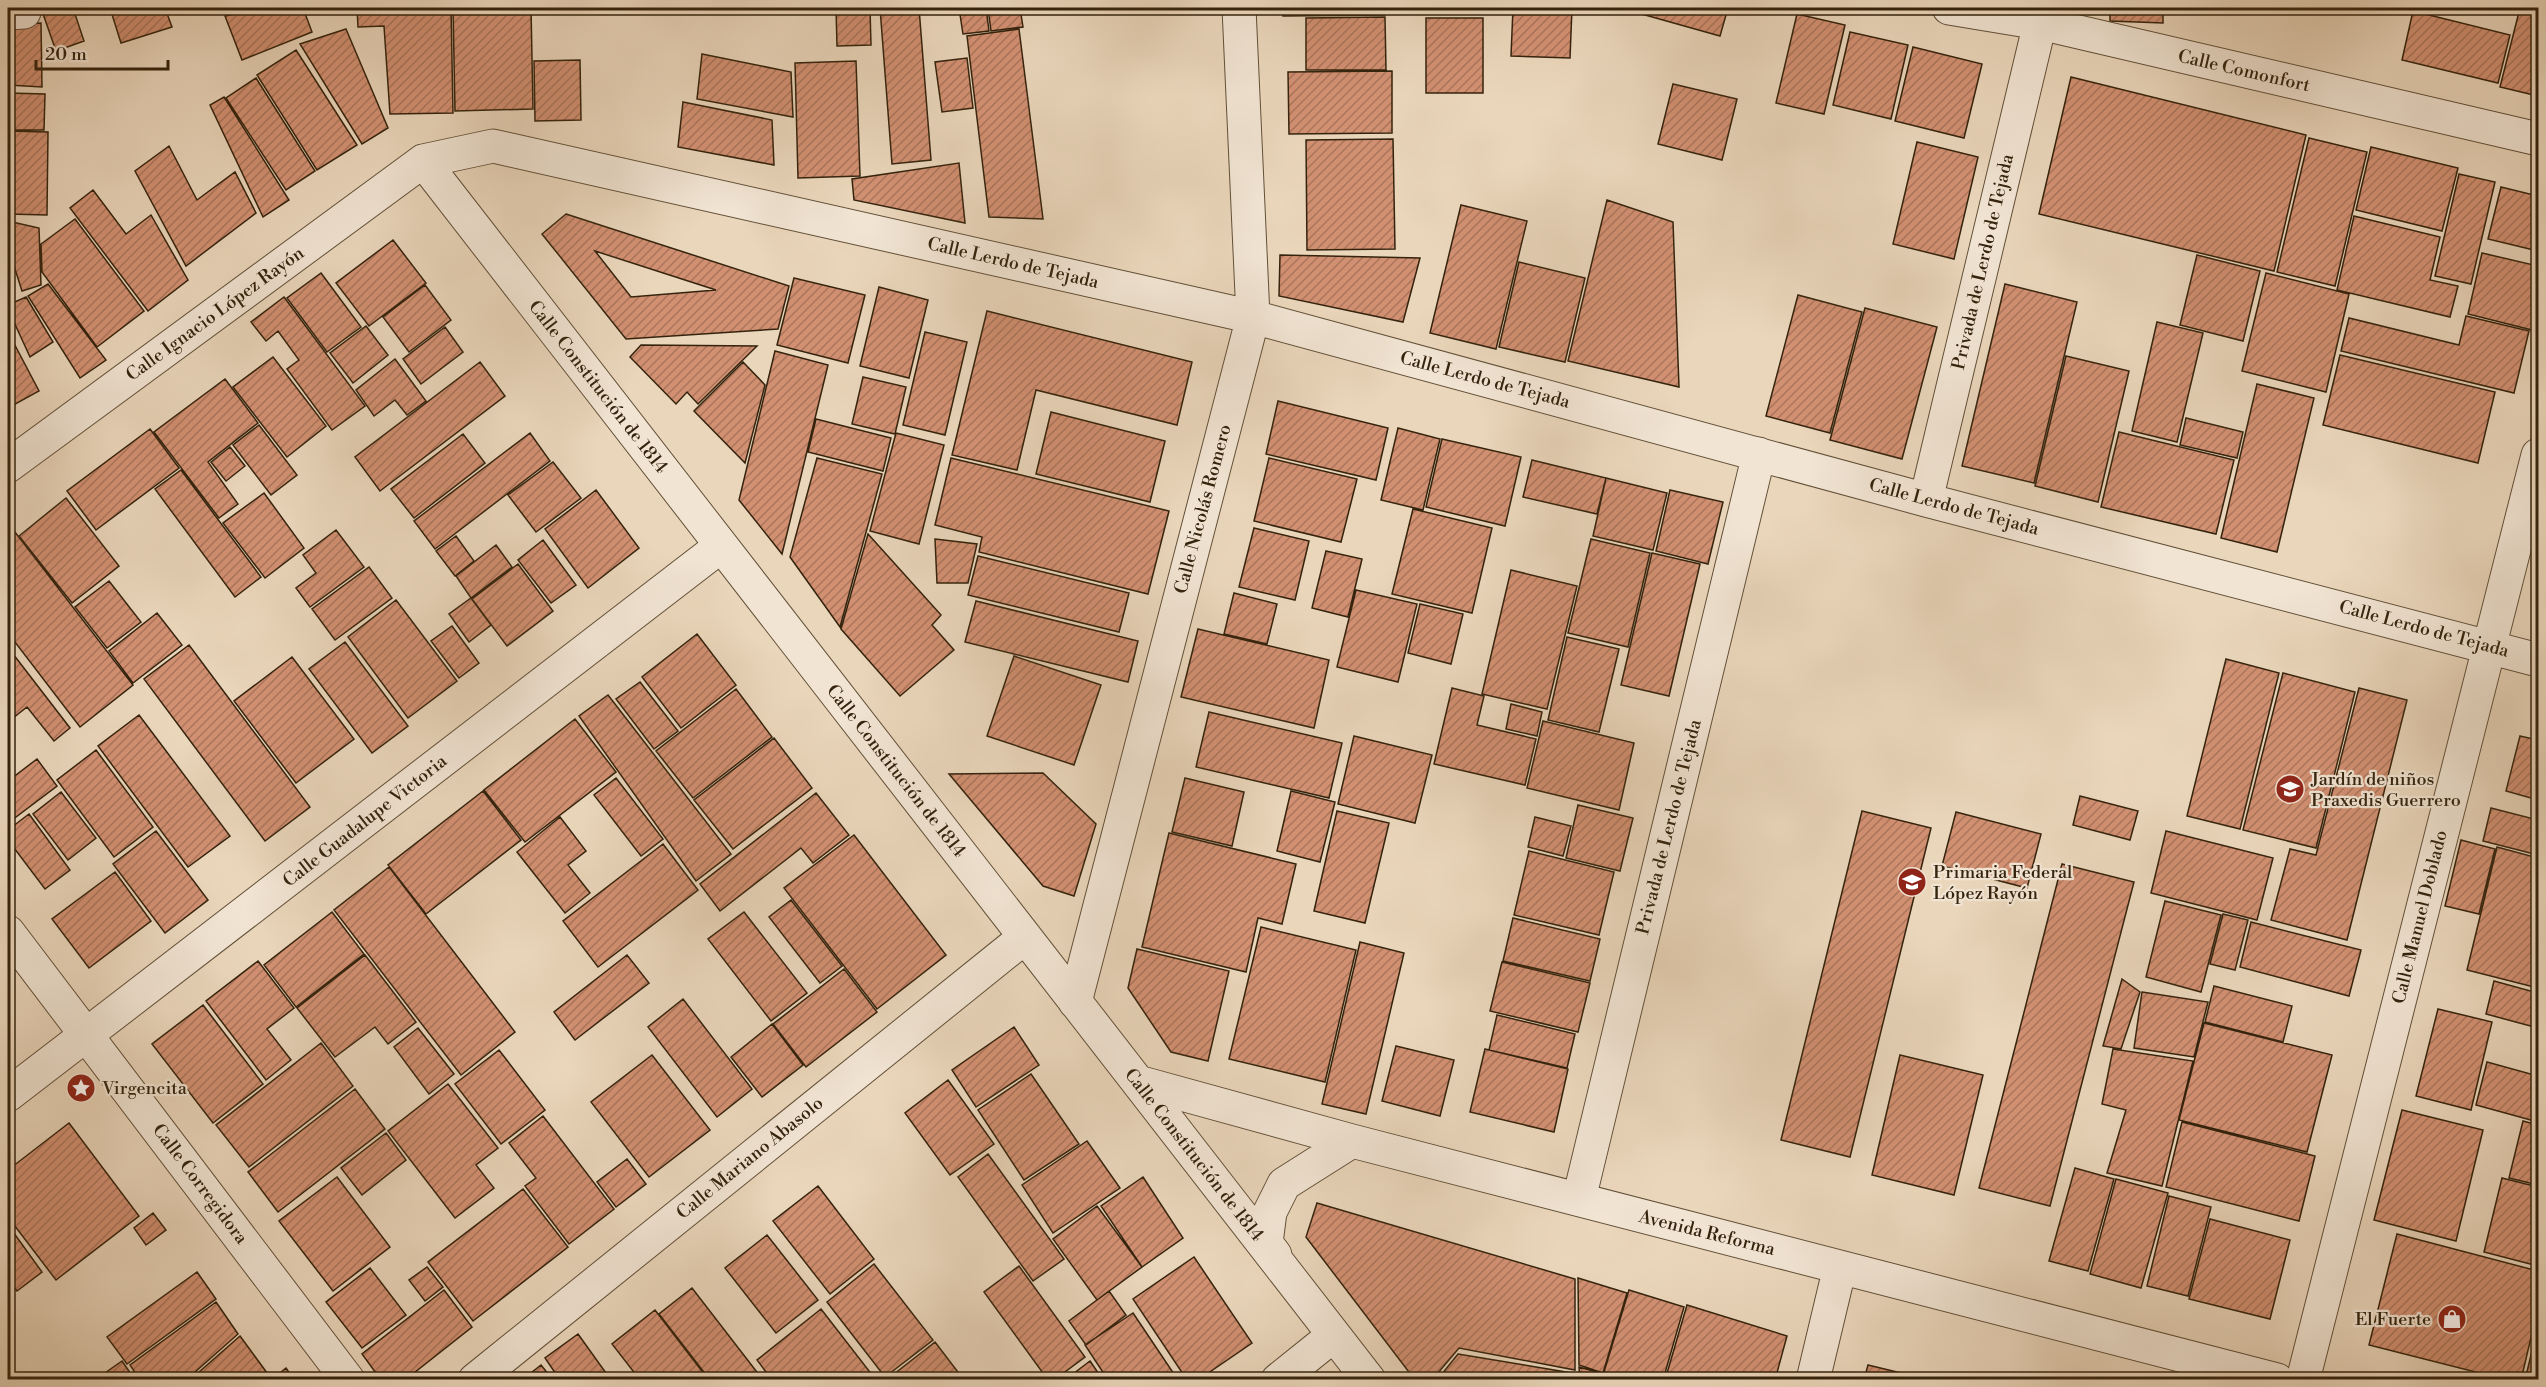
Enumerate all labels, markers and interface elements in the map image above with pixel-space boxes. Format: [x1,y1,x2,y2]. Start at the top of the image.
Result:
scale bar [36,33,168,71]
text: 20 m [45,43,87,66]
street label: Calle Comonfort [2176,45,2313,98]
street label: Privada de Lerdo de Tejada [1947,151,2019,372]
street label: Calle Lerdo de Tejada [925,232,1102,294]
street label: Calle Ignacio López Rayón [121,241,309,386]
street label: Calle Constitución de 1814 [523,296,673,478]
street label: Calle Lerdo de Tejada [1397,346,1573,414]
street label: Calle Nicolás Romero [1169,422,1237,596]
street label: Calle Lerdo de Tejada [1866,473,2042,541]
street label: Calle Lerdo de Tejada [2336,595,2512,663]
street label: Calle Constitución de 1814 [821,680,971,862]
street label: Privada de Lerdo de Tejada [1631,716,1707,937]
street label: Calle Guadalupe Victoria [278,749,452,892]
place label: Jardín de niños Praxedis Guerrero [2310,768,2461,812]
school or university icon: Jardín de niños Praxedis Guerrero [2274,773,2306,805]
street label: Calle Manuel Doblado [2387,828,2453,1006]
place label: Primaria Federal López Rayón [1933,861,2073,905]
school or university icon: Primaria Federal López Rayón [1896,866,1928,898]
street label: Calle Constitución de 1814 [1119,1064,1269,1246]
place icon: Virgencita [65,1072,97,1104]
place label: Virgencita [101,1077,188,1100]
street label: Calle Mariano Abasolo [672,1092,828,1224]
street label: Calle Corregidora [147,1119,253,1249]
street label: Avenida Reforma [1636,1205,1778,1261]
shop icon: El Fuerte [2436,1303,2468,1335]
place label: El Fuerte [2355,1308,2431,1331]

